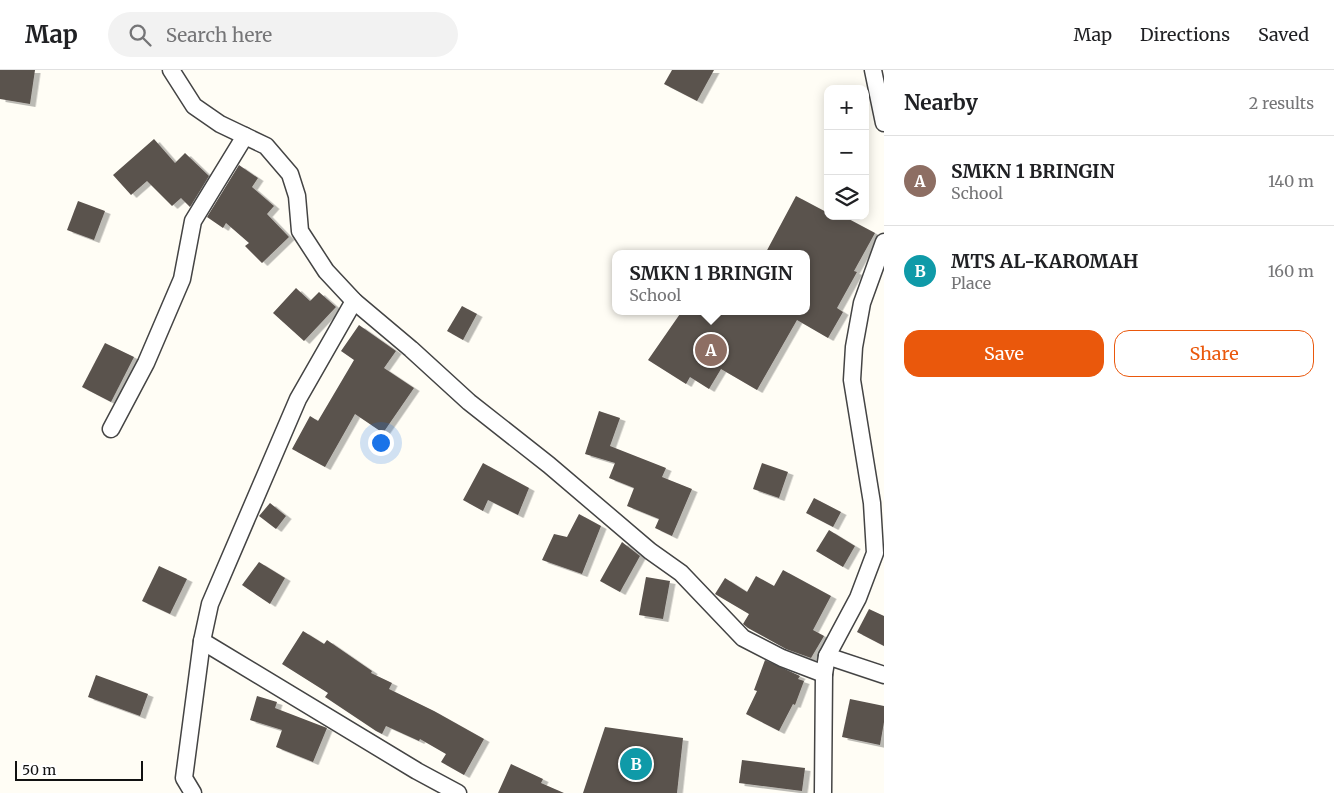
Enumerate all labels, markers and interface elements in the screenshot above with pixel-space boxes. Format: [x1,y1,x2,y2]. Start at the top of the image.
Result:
search box [108,12,458,57]
text: Map [25,19,78,50]
icon: search [126,21,154,49]
text: Search here [166,23,272,47]
text: Map [1074,23,1112,46]
text: Directions [1140,23,1230,46]
text: Saved [1258,23,1309,46]
map controls [824,85,869,220]
button: + [824,85,869,130]
text: Nearby [904,89,978,116]
text: 2 results [1249,93,1314,113]
button: − [824,130,869,175]
text: SMKN 1 BRINGIN [951,159,1115,183]
text: A [914,171,926,191]
text: 140 m [1268,171,1314,191]
button: layers [824,175,869,220]
text: School [951,183,1003,203]
text: MTS AL-KAROMAH [951,249,1138,273]
popup [612,250,810,315]
text: SMKN 1 BRINGIN [629,261,793,285]
text: B [914,261,926,281]
text: 160 m [1268,261,1314,281]
text: Place [951,273,991,293]
text: School [629,285,681,305]
button: Save [904,330,1104,377]
button: Share [1114,330,1314,377]
pin: A [695,331,727,369]
your location [368,430,394,456]
pin: B [620,745,652,783]
scale bar [15,758,142,781]
text: 50 m [22,761,56,779]

